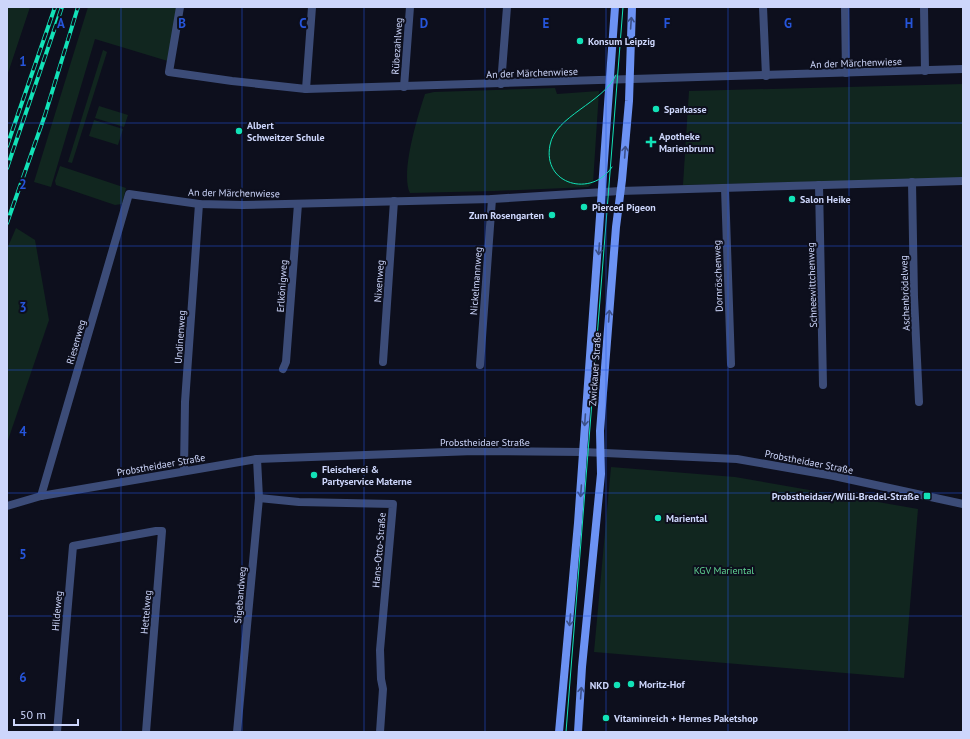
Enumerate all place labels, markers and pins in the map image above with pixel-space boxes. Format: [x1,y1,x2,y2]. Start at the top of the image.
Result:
place label: Konsum Leipzig [588,35,655,48]
marker: Konsum Leipzig [575,36,585,46]
place label: Sparkasse [664,103,707,116]
marker: Sparkasse [651,104,661,114]
place label: Albert Schweitzer Schule [247,119,325,144]
marker: Albert Schweitzer Schule [234,126,244,136]
place label: Apotheke Marienbrunn [659,130,714,155]
marker: Apotheke Marienbrunn [646,137,656,147]
place label: Salon Heike [800,193,851,206]
marker: Salon Heike [787,194,797,204]
place label: Pierced Pigeon [592,201,656,214]
marker: Pierced Pigeon [579,202,589,212]
place label: Zum Rosengarten [469,209,544,222]
marker: Zum Rosengarten [547,210,557,220]
place label: Fleischerei & Partyservice Materne [322,463,412,488]
marker: Fleischerei & Partyservice Materne [309,470,319,480]
place label: Probstheidaer/Willi-Bredel-Straße [772,490,919,503]
marker: Probstheidaer/Willi-Bredel-Straße [922,491,932,501]
place label: Mariental [666,512,707,525]
marker: Mariental [653,513,663,523]
place label: Moritz-Hof [639,678,686,691]
place label: NKD [590,679,610,692]
marker: Moritz-Hof [626,679,636,689]
marker: NKD [612,680,622,690]
place label: Vitaminreich + Hermes Paketshop [613,712,759,725]
marker: Vitaminreich + Hermes Paketshop [601,713,611,723]

